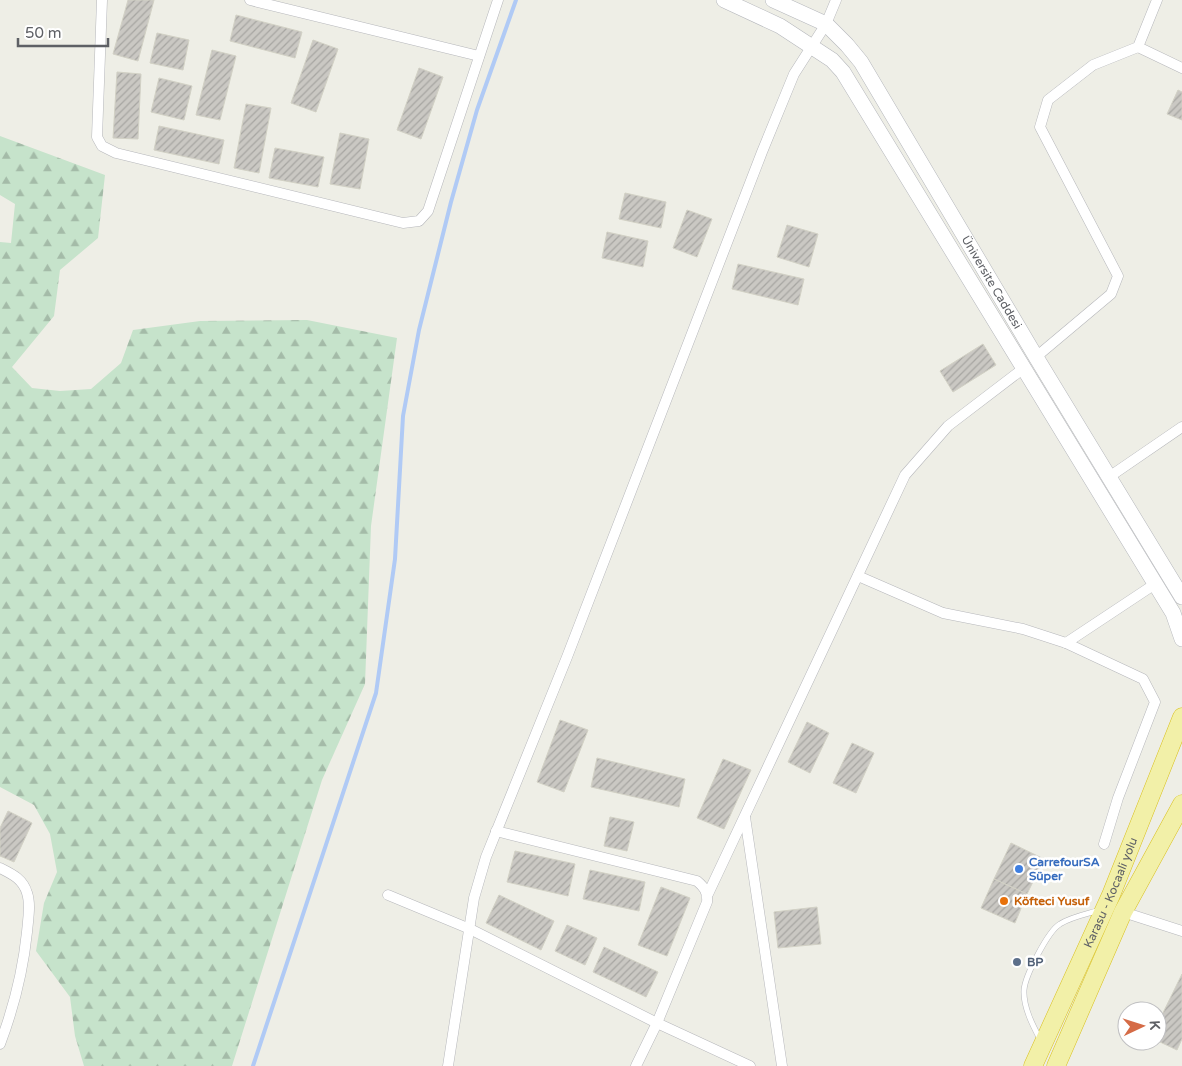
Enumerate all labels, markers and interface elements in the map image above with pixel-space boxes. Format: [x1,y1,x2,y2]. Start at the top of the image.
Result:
scale bar [18,15,108,47]
text: 50 m [25,24,62,42]
street label: Üniversite Caddesi [959,233,1025,331]
street label: Karasu - Kocaali yolu [1081,835,1140,950]
place label: CarrefourSA Süper [1029,855,1100,884]
marker: CarrefourSA Süper [1013,863,1025,875]
place label: Köfteci Yusuf [1014,894,1090,908]
marker: Köfteci Yusuf [998,895,1010,907]
place label: BP [1027,955,1043,969]
marker: BP [1011,956,1023,968]
north arrow [1117,1001,1167,1051]
text: K [1146,1020,1163,1031]

